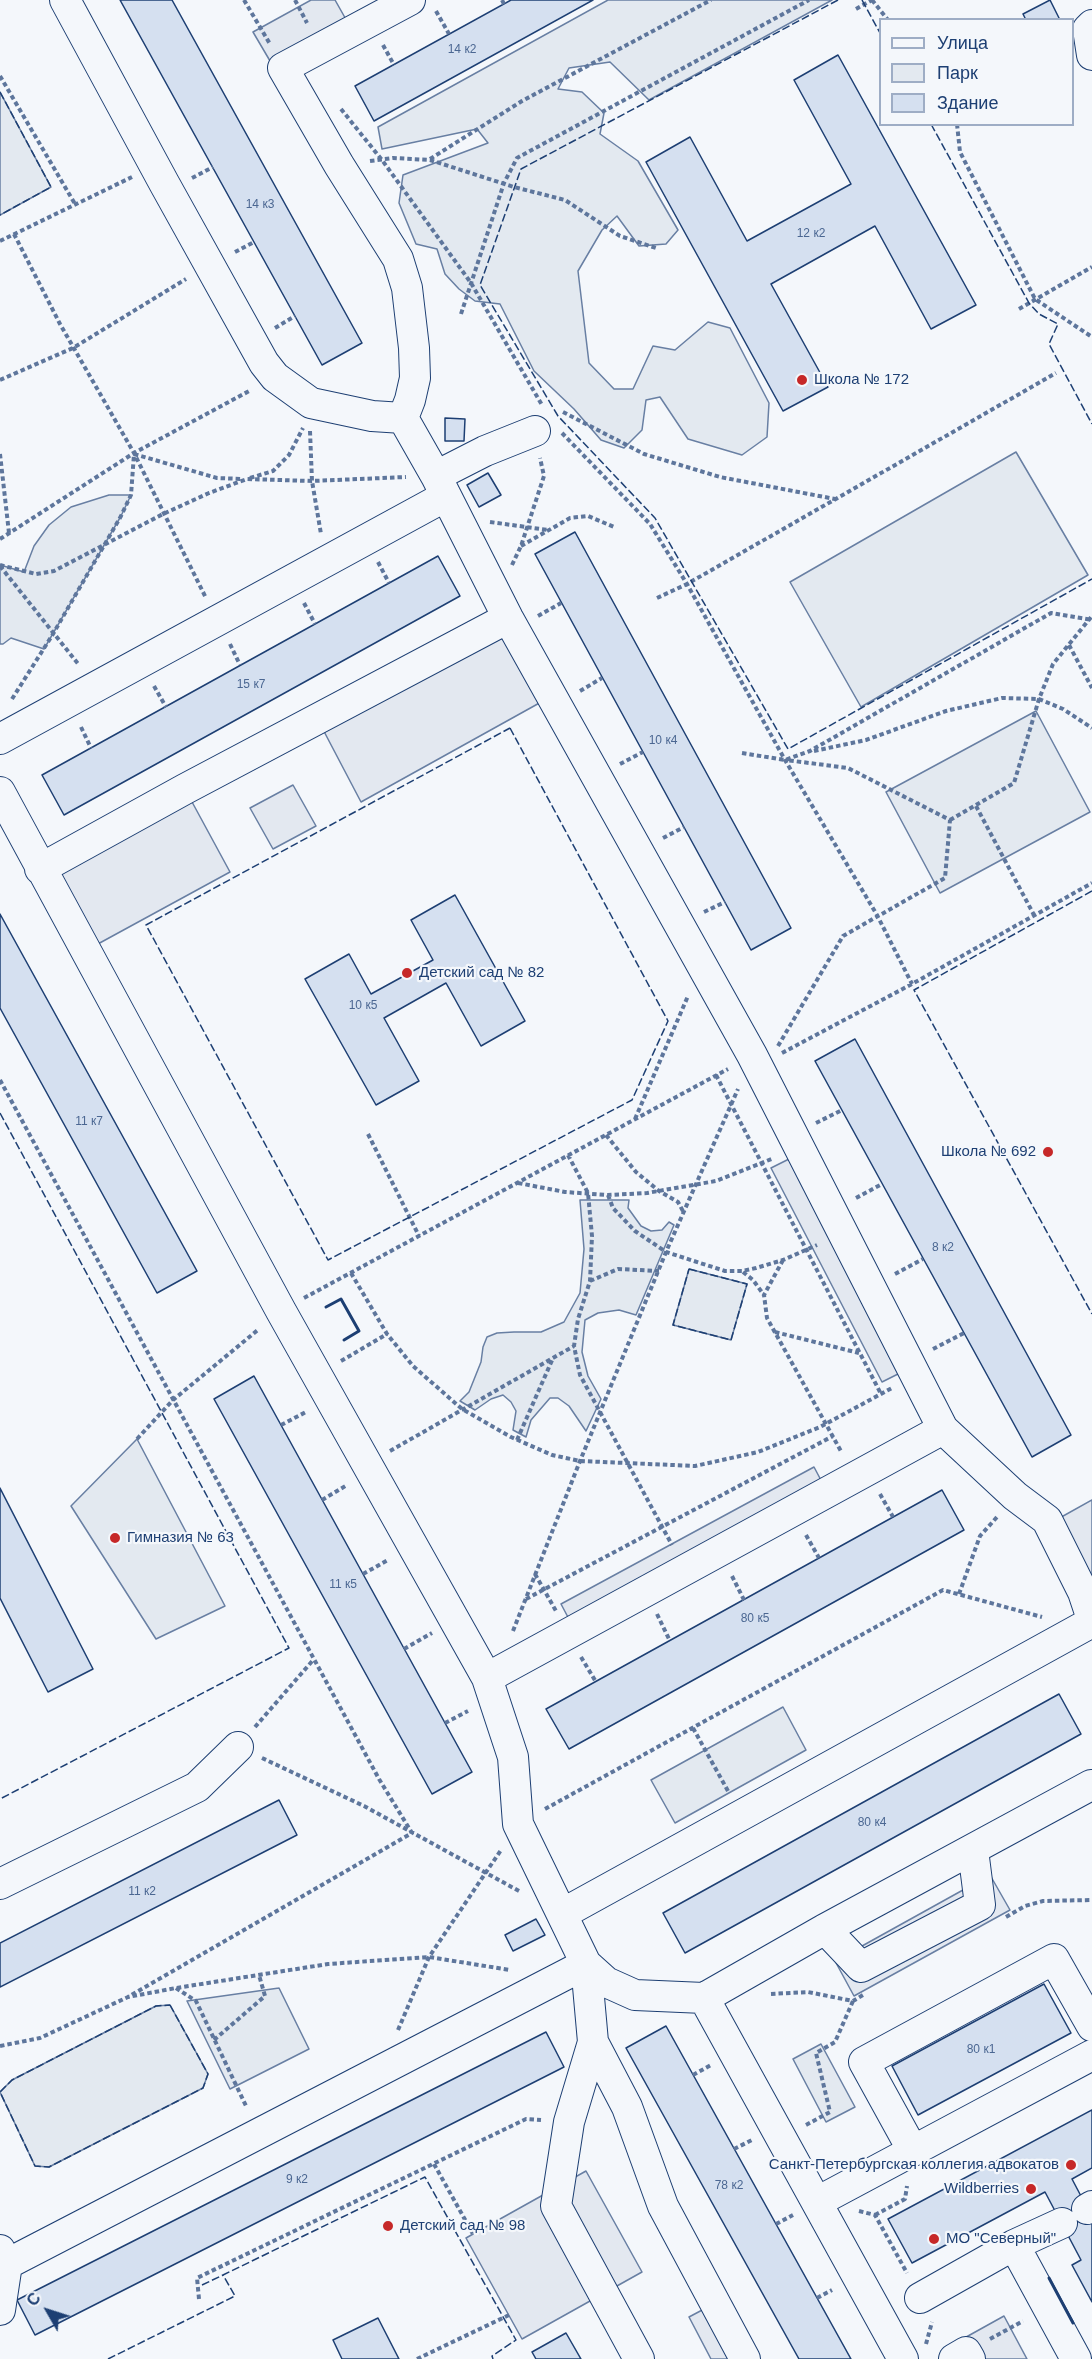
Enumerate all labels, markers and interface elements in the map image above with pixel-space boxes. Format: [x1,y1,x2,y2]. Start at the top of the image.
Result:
legend [879,18,1074,126]
text: Улица [937,33,988,53]
house number: 14 к2 [448,43,476,57]
text: Парк [937,63,978,83]
text: Здание [937,93,998,113]
house number: 14 к3 [246,198,274,212]
house number: 12 к2 [797,227,825,241]
place label: Школа № 172 [814,371,909,389]
marker: Школа № 172 [795,373,809,387]
house number: 15 к7 [237,678,265,692]
house number: 10 к4 [649,734,677,748]
place label: Детский сад № 82 [419,964,544,982]
marker: Детский сад № 82 [400,966,414,980]
house number: 10 к5 [349,999,377,1013]
house number: 11 к7 [75,1115,103,1129]
place label: Школа № 692 [941,1143,1036,1161]
marker: Школа № 692 [1041,1145,1055,1159]
house number: 8 к2 [932,1241,954,1255]
place label: Гимназия № 63 [127,1529,234,1547]
marker: Гимназия № 63 [108,1531,122,1545]
house number: 11 к5 [329,1578,357,1592]
house number: 80 к5 [741,1612,769,1626]
house number: 80 к4 [858,1816,886,1830]
house number: 11 к2 [128,1885,156,1899]
house number: 80 к1 [967,2043,995,2057]
place label: Санкт-Петербургская коллегия адвокатов [769,2156,1059,2174]
marker: Санкт-Петербургская коллегия адвокатов [1064,2158,1078,2172]
house number: 9 к2 [286,2173,308,2187]
house number: 78 к2 [715,2179,743,2193]
place label: Wildberries [944,2180,1019,2198]
marker: Wildberries [1024,2182,1038,2196]
place label: Детский сад № 98 [400,2217,525,2235]
marker: Детский сад № 98 [381,2219,395,2233]
place label: МО "Северный" [946,2230,1056,2248]
marker: МО "Северный" [927,2232,941,2246]
north arrow [18,2281,78,2341]
text: С [23,2290,44,2309]

